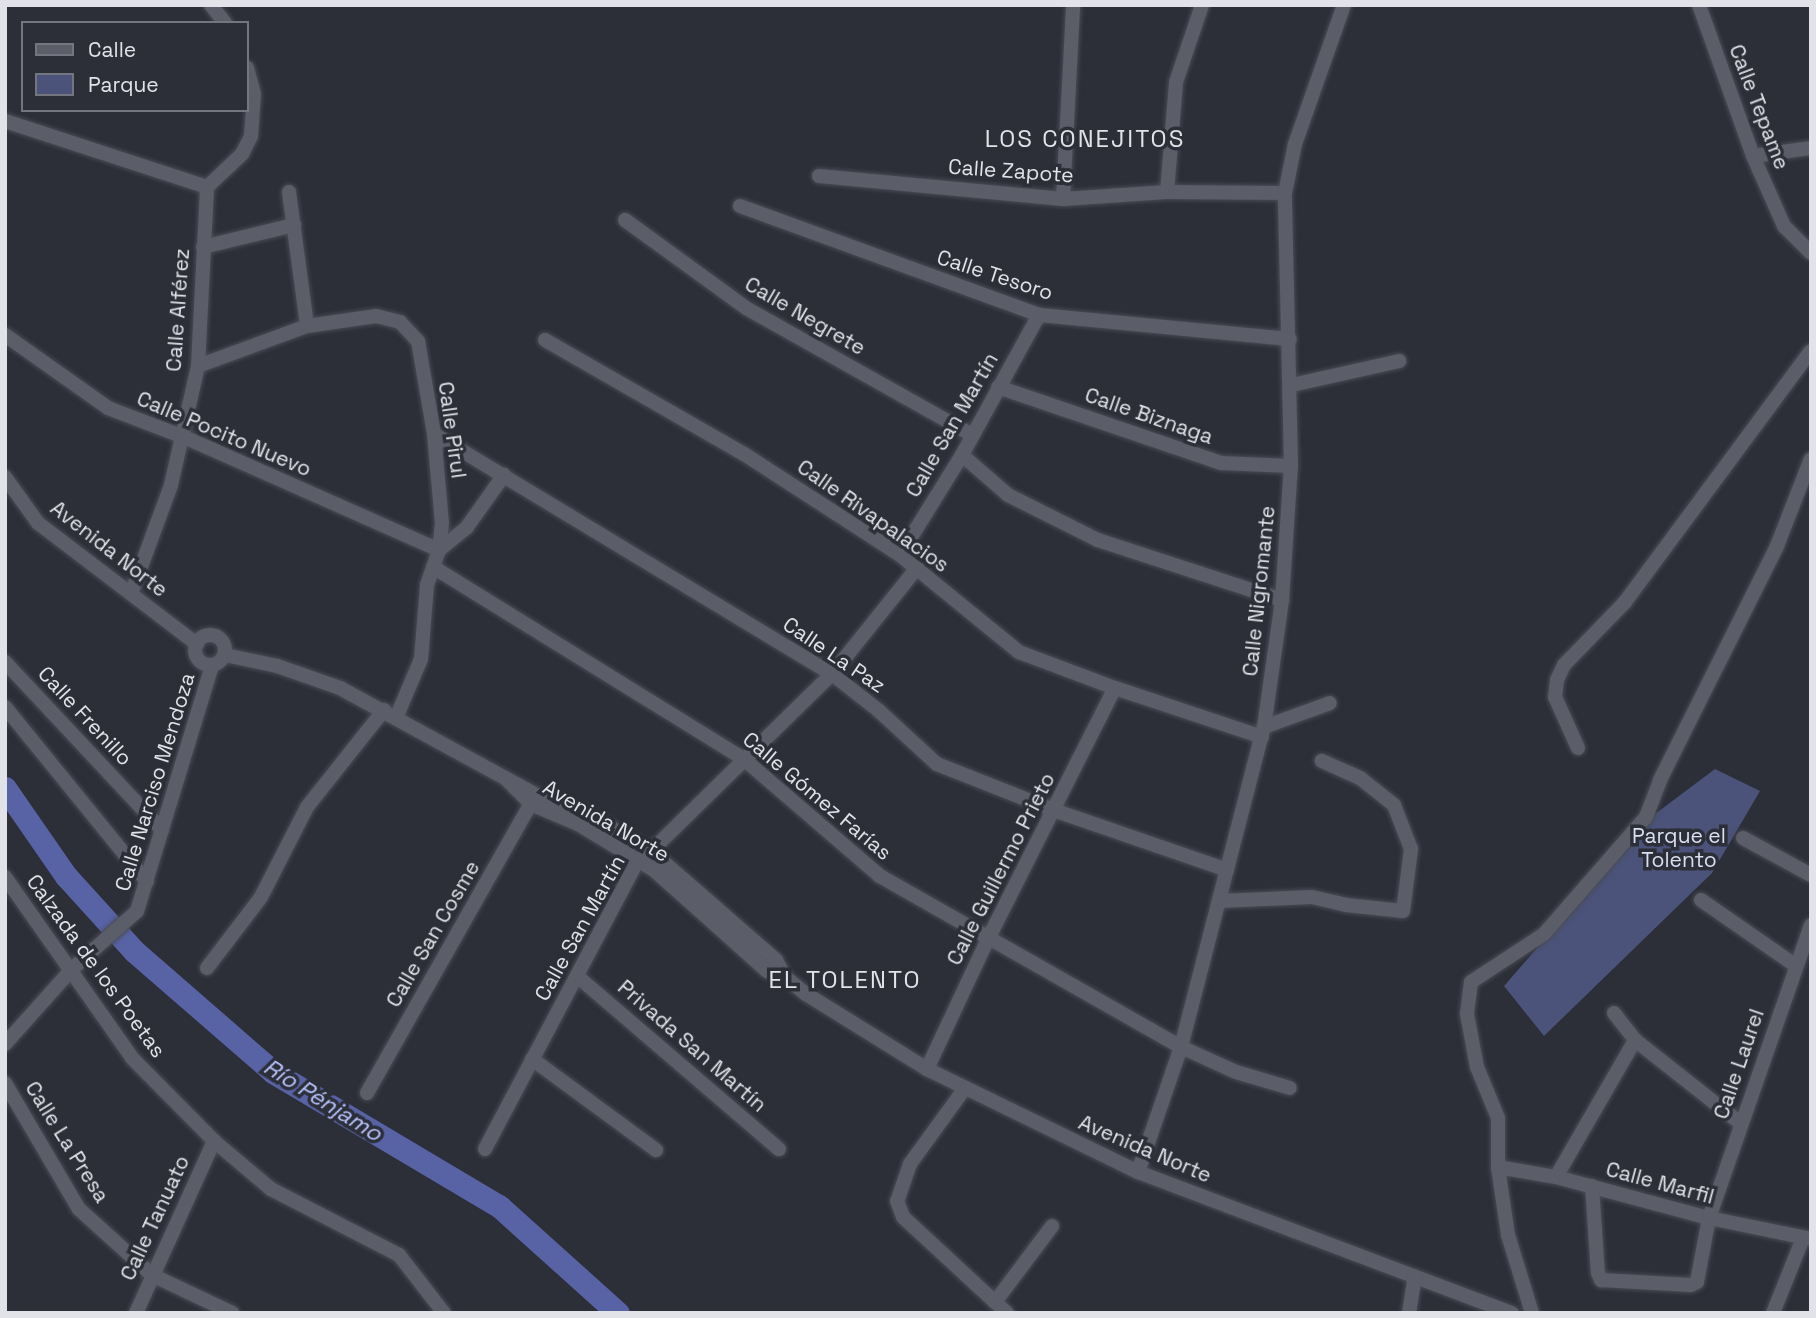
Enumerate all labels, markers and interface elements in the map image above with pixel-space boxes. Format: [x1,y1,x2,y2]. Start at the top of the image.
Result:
legend [21,21,248,112]
text: Calle [88,36,136,63]
street label: Calle Tepame [1724,41,1794,173]
text: Parque [88,71,159,98]
district label: LOS CONEJITOS [986,125,1184,153]
street label: Calle Zapote [947,154,1075,188]
street label: Calle Tesoro [934,244,1056,306]
street label: Calle Alférez [161,247,195,373]
street label: Calle Negrete [740,271,870,361]
street label: Calle San Martín [900,348,1004,502]
street label: Calle Pirul [433,380,471,480]
street label: Calle Biznaga [1082,382,1216,450]
street label: Calle Pocito Nuevo [133,386,315,482]
street label: Calle Rivapalacios [792,454,954,578]
street label: Avenida Norte [45,495,173,603]
street label: Calle Nigromante [1238,505,1280,677]
street label: Calle La Paz [778,612,890,698]
street label: Calle Frenillo [33,661,137,771]
street label: Calle Narciso Mendoza [110,670,200,894]
street label: Calle Gómez Farías [738,726,896,866]
street label: Calle Guillermo Prieto [942,769,1060,969]
street label: Avenida Norte [538,775,674,867]
park label: Parque el Tolento [1632,823,1726,873]
street label: Calle San Martín [530,851,630,1005]
street label: Calle San Cosme [381,856,485,1012]
street label: Calzada de los Poetas [21,870,171,1062]
district label: EL TOLENTO [769,966,921,994]
street label: Privada San Martín [613,975,771,1117]
street label: Calle Laurel [1708,1006,1770,1122]
water label: Río Pénjamo [259,1053,387,1147]
street label: Calle La Presa [20,1077,114,1207]
street label: Avenida Norte [1075,1110,1215,1188]
street label: Calle Tanuato [115,1151,195,1285]
street label: Calle Marfil [1603,1156,1717,1210]

